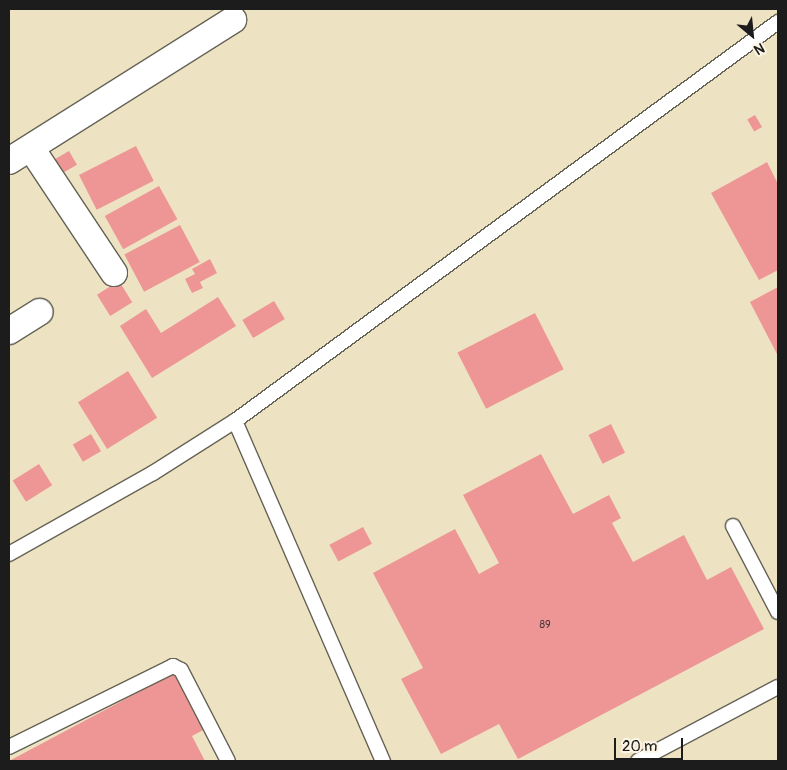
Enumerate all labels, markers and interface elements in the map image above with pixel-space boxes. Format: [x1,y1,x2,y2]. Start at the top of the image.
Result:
north arrow [727,10,777,60]
text: N [751,39,767,58]
house number: 89 [539,618,551,632]
scale bar [617,728,686,760]
text: 20 m [622,737,657,756]

